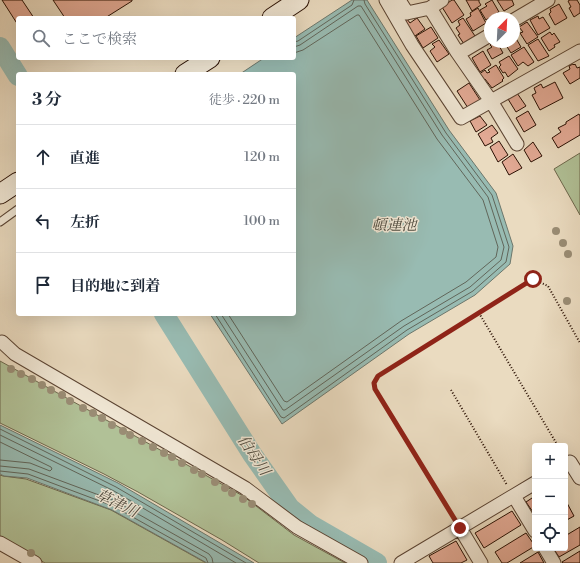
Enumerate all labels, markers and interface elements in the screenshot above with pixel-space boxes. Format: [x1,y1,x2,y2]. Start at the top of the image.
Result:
north arrow [484,12,520,48]
search box [16,16,296,60]
icon: search [30,27,52,49]
text: ここで検索 [62,30,137,49]
text: 3 分 [32,89,62,111]
text: 徒歩 · 220 m [209,92,280,108]
icon: ahead [32,146,54,168]
text: 直進 [70,149,100,168]
text: 120 m [244,149,280,165]
icon: left [32,210,54,232]
text: 左折 [70,213,100,232]
text: 100 m [244,213,280,229]
water label: 頓連池 [371,216,418,235]
route start [524,270,542,288]
icon: arrive [32,274,54,296]
text: 目的地に到着 [70,277,160,296]
water label: 伯母川 [233,431,275,481]
map controls [532,443,568,551]
button: + [532,443,568,479]
button: − [532,479,568,515]
water label: 草津川 [92,485,143,523]
button: locate [532,515,568,551]
route end [451,519,469,537]

